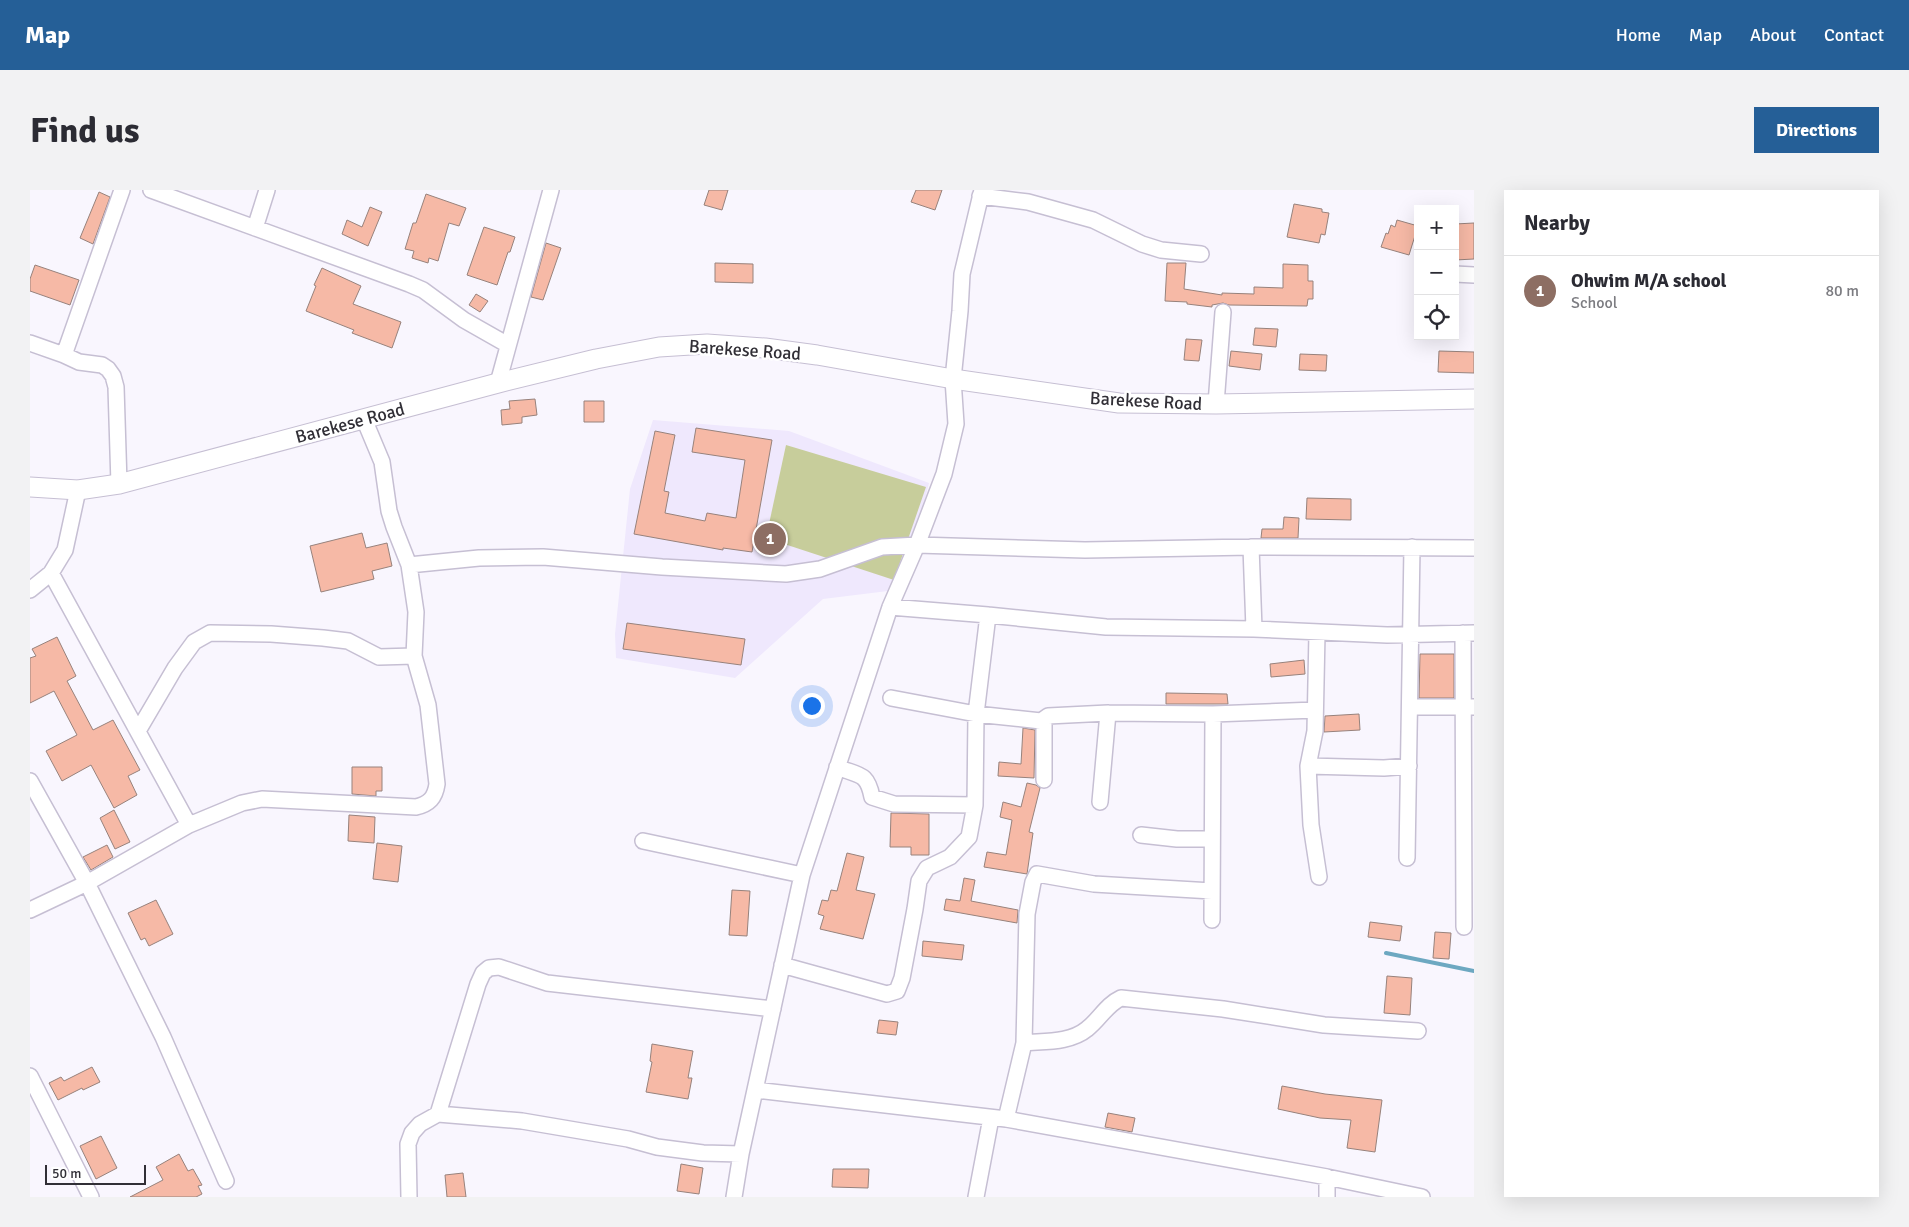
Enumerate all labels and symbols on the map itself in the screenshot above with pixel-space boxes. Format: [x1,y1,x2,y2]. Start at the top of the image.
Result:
street label: Barekese Road [688,335,802,365]
street label: Barekese Road [1089,387,1203,415]
street label: Barekese Road [293,398,407,448]
pin: 1 [754,520,786,558]
your location [799,693,825,719]
scale bar [45,1162,146,1185]

